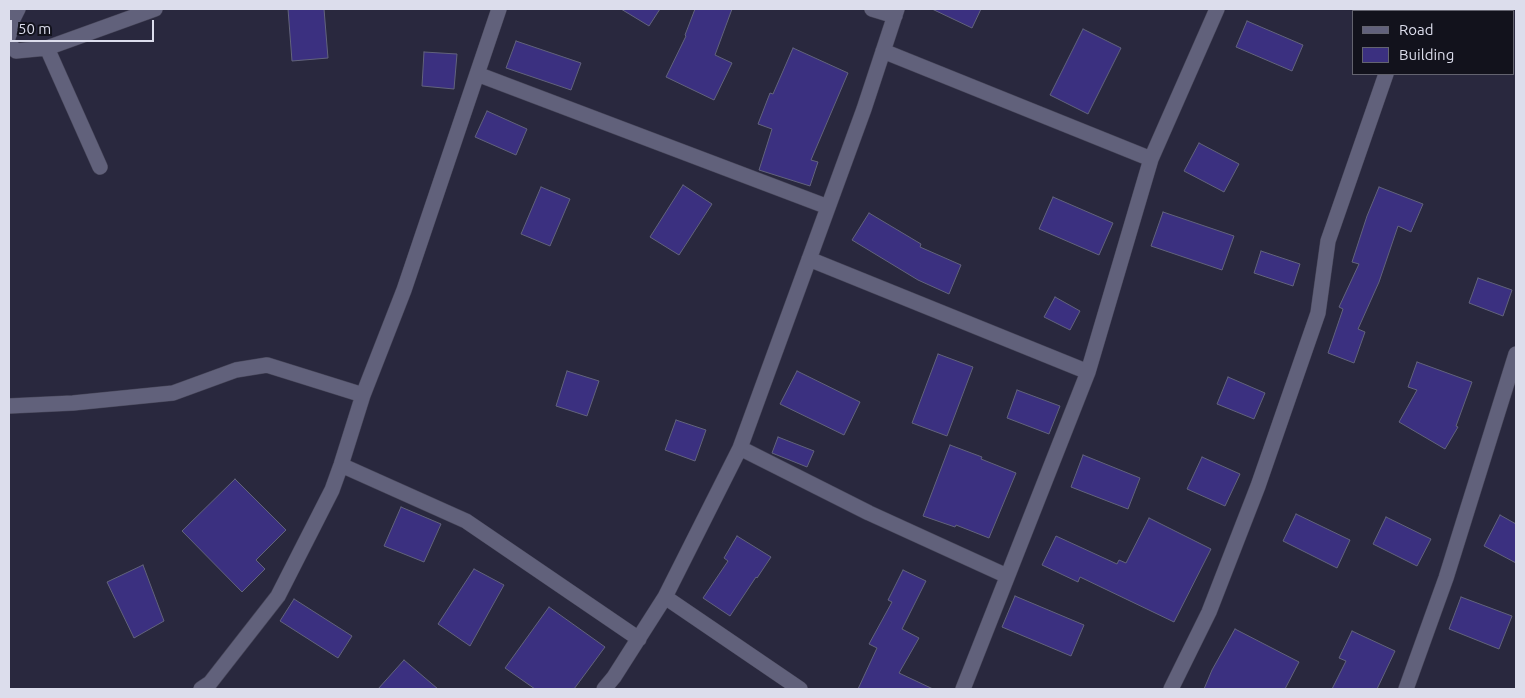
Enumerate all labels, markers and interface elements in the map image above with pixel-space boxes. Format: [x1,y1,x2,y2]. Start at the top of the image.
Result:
scale bar [12,10,156,42]
legend [1352,10,1515,75]
text: 50 m [18,20,51,37]
text: Road [1399,21,1434,38]
text: Building [1399,46,1454,63]

